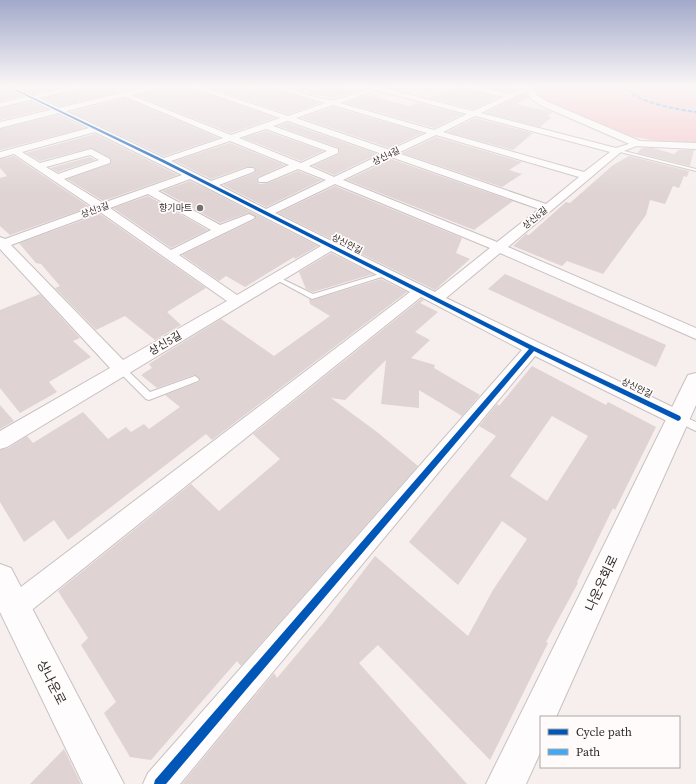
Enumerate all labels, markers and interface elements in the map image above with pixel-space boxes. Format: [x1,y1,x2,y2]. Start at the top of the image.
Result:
street label: 상신4길 [370,144,402,168]
street label: 상신3길 [79,199,111,221]
place label: 향기마트 [159,202,192,214]
marker: 향기마트 [195,203,205,213]
street label: 상신6길 [520,204,550,232]
street label: 상신안길 [330,231,364,257]
street label: 상신5길 [146,328,185,359]
street label: 상신안길 [619,375,655,401]
street label: 나운우회로 [581,552,622,614]
street label: 상나운로 [33,657,70,707]
legend [540,716,680,768]
text: Cycle path [576,724,632,740]
text: Path [576,744,600,760]

